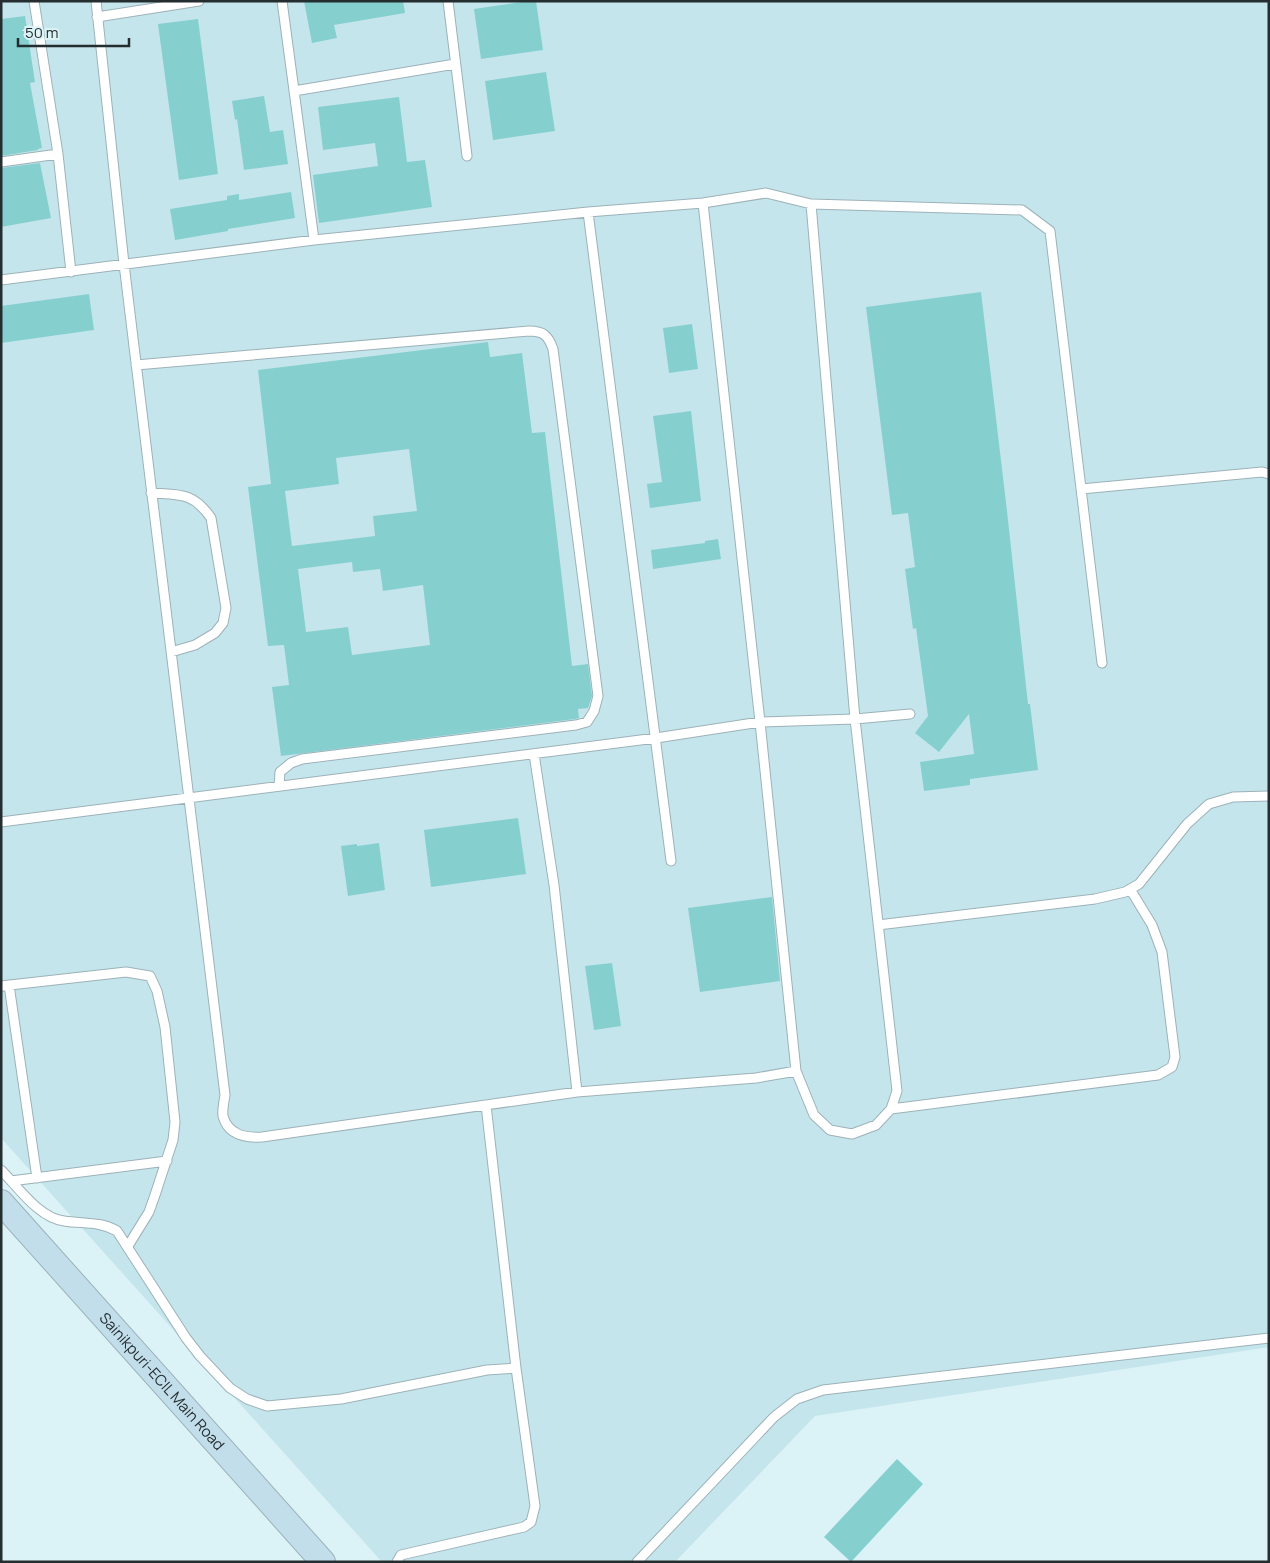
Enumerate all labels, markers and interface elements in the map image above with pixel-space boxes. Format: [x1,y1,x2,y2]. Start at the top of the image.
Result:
scale bar [18,15,129,47]
text: 50 m [25,22,59,43]
street label: Sainikpuri-ECIL Main Road [95,1308,229,1455]

